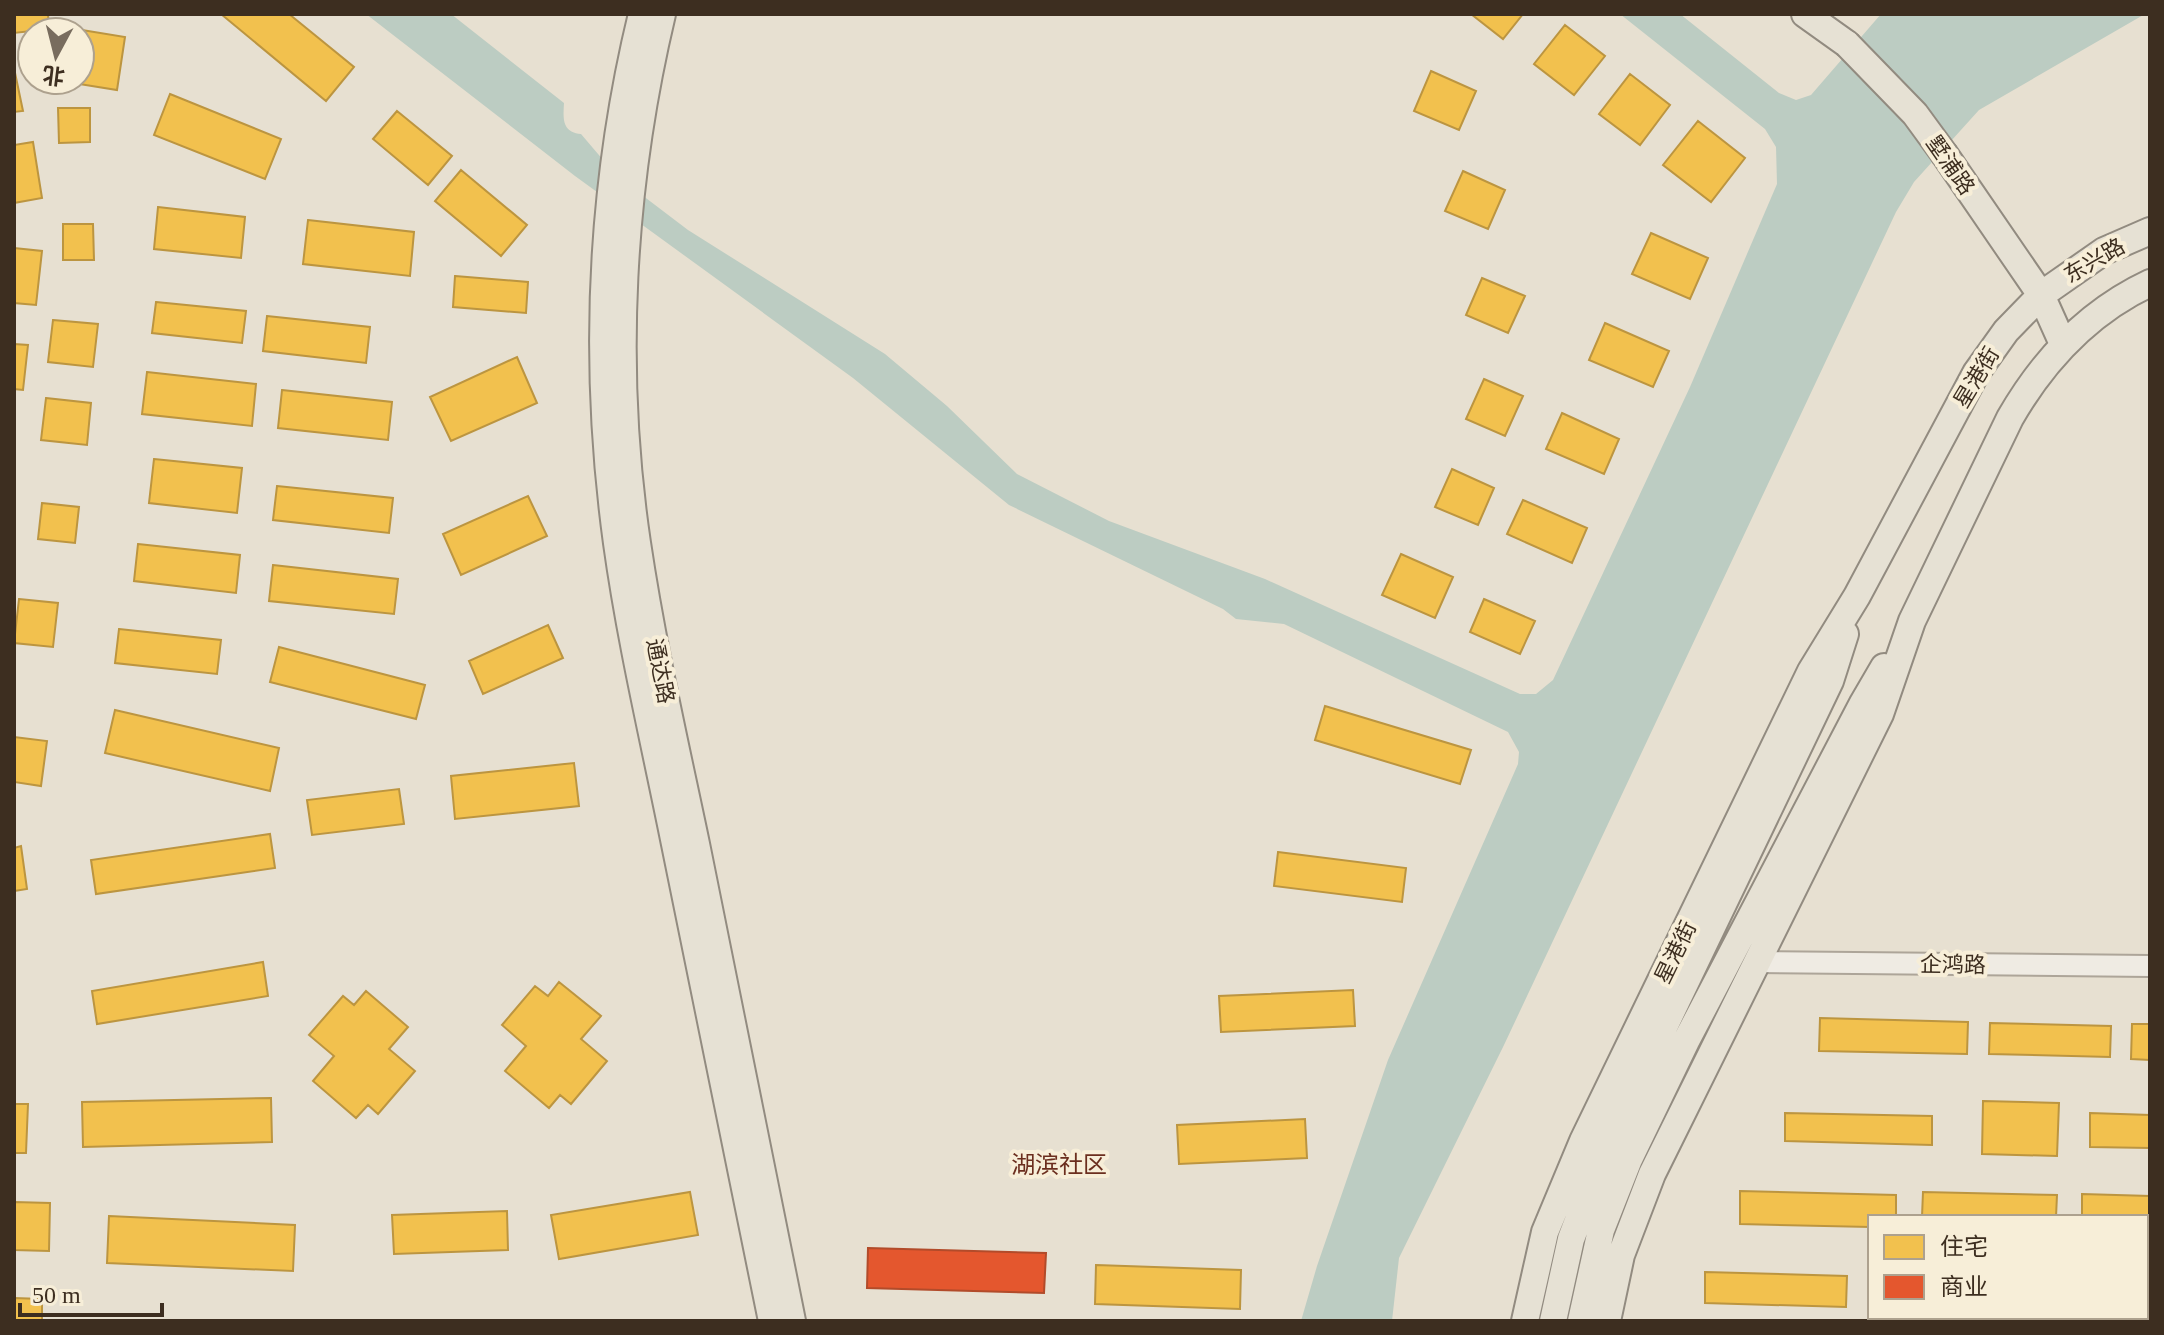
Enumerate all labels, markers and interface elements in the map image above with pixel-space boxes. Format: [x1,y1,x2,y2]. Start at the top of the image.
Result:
north arrow [16,16,96,96]
text: 北 [41,62,66,89]
street label: 墅浦路 [1921,131,1980,199]
street label: 东兴路 [2059,233,2129,288]
street label: 星港街 [1949,343,2004,412]
street label: 通达路 [642,636,679,706]
street label: 星港街 [1650,917,1701,987]
street label: 企鸿路 [1920,951,1986,978]
district label: 湖滨社区 [1011,1152,1107,1178]
legend [1868,1215,2148,1319]
text: 住宅 [1940,1234,1988,1260]
scale bar [20,1267,162,1317]
text: 商业 [1940,1274,1988,1300]
text: 50 m [32,1282,81,1308]

